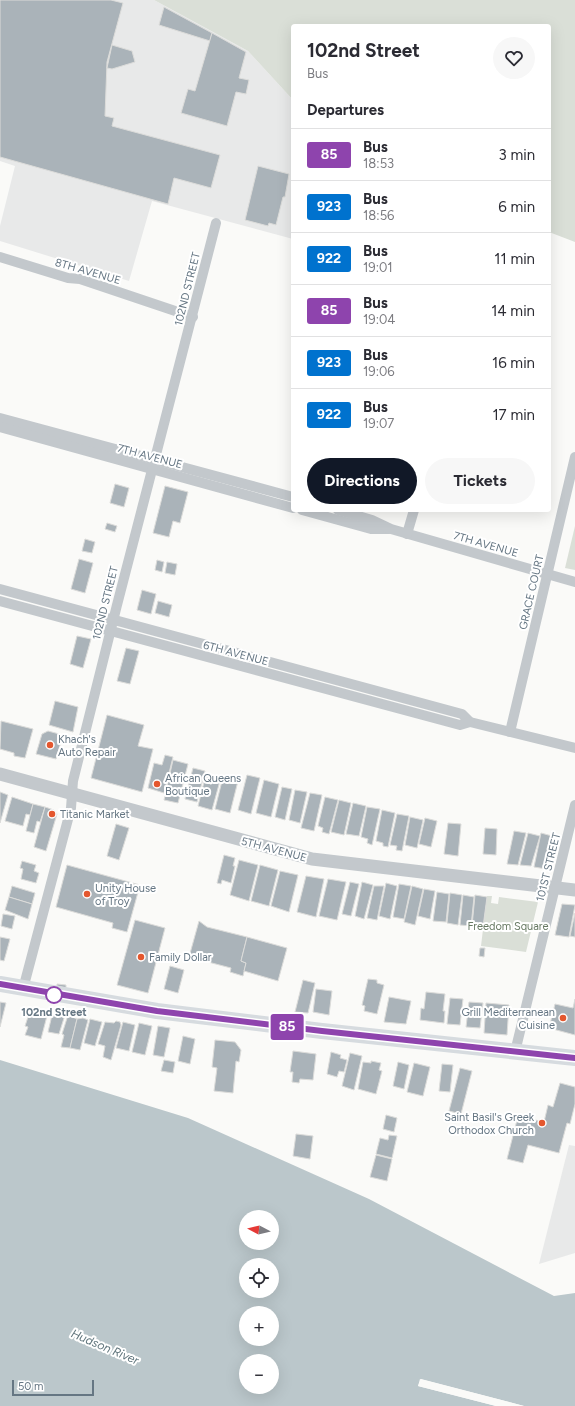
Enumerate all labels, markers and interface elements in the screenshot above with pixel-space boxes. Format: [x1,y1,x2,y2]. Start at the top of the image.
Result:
button: heart [493,37,535,79]
text: 102nd Street [307,39,420,62]
text: Bus [307,66,328,81]
text: Departures [307,101,384,119]
text: Bus [363,138,388,156]
text: 85 [321,146,337,163]
text: 3 min [499,146,535,164]
text: 18:53 [363,156,394,171]
text: Bus [363,190,388,208]
text: 923 [317,198,341,215]
text: 6 min [498,198,535,216]
text: 18:56 [363,208,394,223]
text: Bus [363,242,388,260]
text: 922 [317,250,341,267]
text: 11 min [494,250,535,268]
street label: 102ND STREET [172,251,203,327]
street label: 8TH AVENUE [54,256,122,287]
text: 19:01 [363,260,393,275]
text: Bus [363,294,388,312]
text: 85 [321,302,337,319]
text: 14 min [491,302,535,320]
text: 19:04 [363,312,395,327]
text: Bus [363,346,388,364]
text: 923 [317,354,341,371]
text: 16 min [492,354,535,372]
text: 19:06 [363,364,395,379]
text: Bus [363,398,388,416]
text: 922 [317,406,341,423]
text: 17 min [492,406,535,424]
text: 19:07 [363,416,394,431]
street label: 7TH AVENUE [116,442,184,471]
button: Directions [307,458,417,504]
button: Tickets [425,458,535,504]
street label: 7TH AVENUE [452,529,520,560]
street label: GRACE COURT [517,553,546,631]
street label: 102ND STREET [90,565,121,641]
street label: 6TH AVENUE [202,639,270,668]
place label: Khach's Auto Repair [58,733,116,759]
marker: Khach's Auto Repair [45,740,55,750]
place label: African Queens Boutique [165,772,241,798]
marker: African Queens Boutique [152,779,162,789]
place label: Titanic Market [60,808,130,821]
marker: Titanic Market [47,809,57,819]
street label: 101ST STREET [534,831,563,903]
street label: 5TH AVENUE [240,834,308,864]
place label: Unity House of Troy [95,882,156,908]
marker: Unity House of Troy [82,889,92,899]
park label: Freedom Square [467,920,549,933]
place label: Family Dollar [149,951,212,964]
marker: Family Dollar [136,952,146,962]
marker: 102nd Street [45,986,63,1004]
place label: 102nd Street [21,1006,87,1019]
place label: Grill Mediterranean Cuisine [461,1006,555,1032]
marker: Grill Mediterranean Cuisine [558,1013,568,1023]
line badge: 85 [269,1014,305,1040]
text: 85 [279,1018,295,1035]
place label: Saint Basil's Greek Orthodox Church [444,1111,535,1137]
marker: Saint Basil's Greek Orthodox Church [537,1118,547,1128]
north arrow [239,1210,279,1250]
map controls [239,1210,279,1394]
button: locate [239,1258,279,1298]
button: + [239,1306,279,1346]
water label: Hudson River [69,1326,142,1368]
button: − [239,1354,279,1394]
scale bar [12,1378,94,1397]
text: 50 m [18,1380,43,1393]

